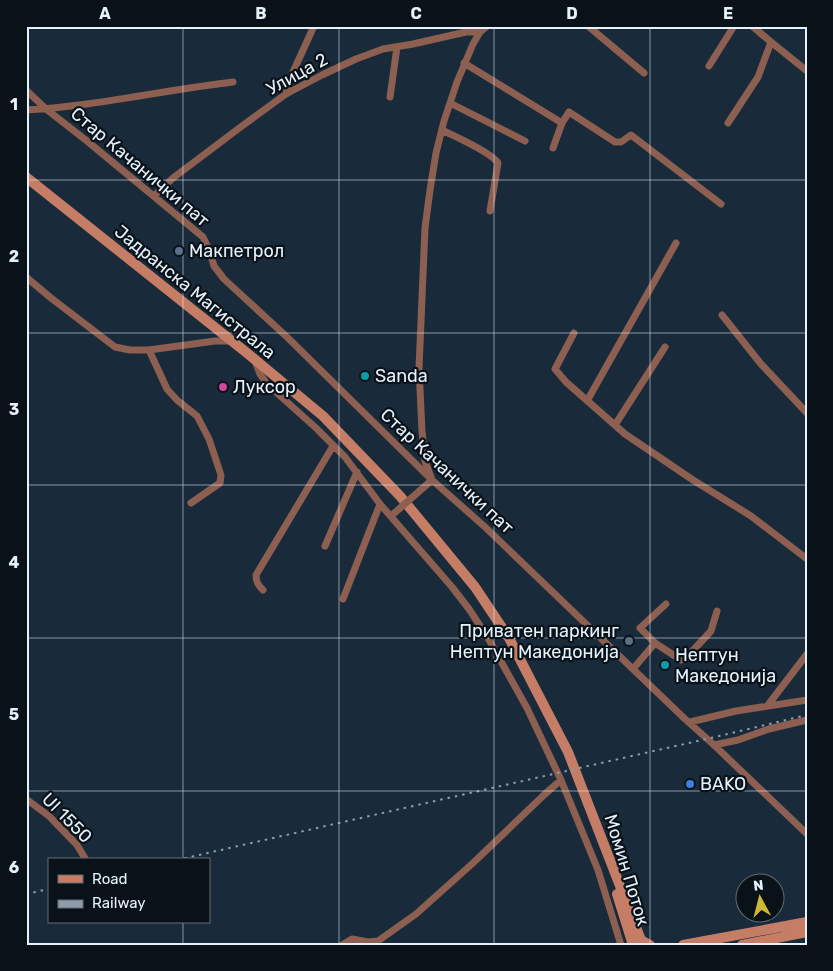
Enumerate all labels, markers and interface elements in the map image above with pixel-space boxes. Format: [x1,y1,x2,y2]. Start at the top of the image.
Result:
text: A [99,4,111,23]
text: B [255,4,267,23]
text: C [410,4,422,23]
text: D [566,4,578,23]
text: E [723,4,733,23]
street label: Улица 2 [263,48,331,100]
text: 1 [10,95,18,114]
street label: Стар Качанички пат [66,103,214,231]
street label: Јадранска Магистрала [110,220,280,364]
place label: Макпетрол [189,240,284,262]
marker: Макпетрол [173,245,185,257]
text: 2 [9,247,19,266]
place label: Sanda [375,365,428,387]
marker: Sanda [359,370,371,382]
place label: Луксор [233,376,296,398]
marker: Луксор [217,381,229,393]
text: 3 [9,400,19,419]
street label: Стар Качанички пат [376,404,518,538]
text: 4 [9,553,20,572]
place label: Приватен паркинг Нептун Македонија [450,620,619,663]
marker: Приватен паркинг Нептун Македонија [623,635,635,647]
place label: Нептун Македонија [675,644,776,687]
marker: Нептун Македонија [659,659,671,671]
text: 5 [9,705,19,724]
place label: BAKO [700,773,746,795]
marker: BAKO [684,778,696,790]
street label: Ul 1550 [37,788,97,848]
street label: Момин Поток [600,811,655,929]
text: 6 [9,858,19,877]
legend [48,858,210,924]
text: Road [92,870,128,888]
north arrow [736,874,786,924]
text: N [752,877,765,895]
text: Railway [92,894,146,912]

